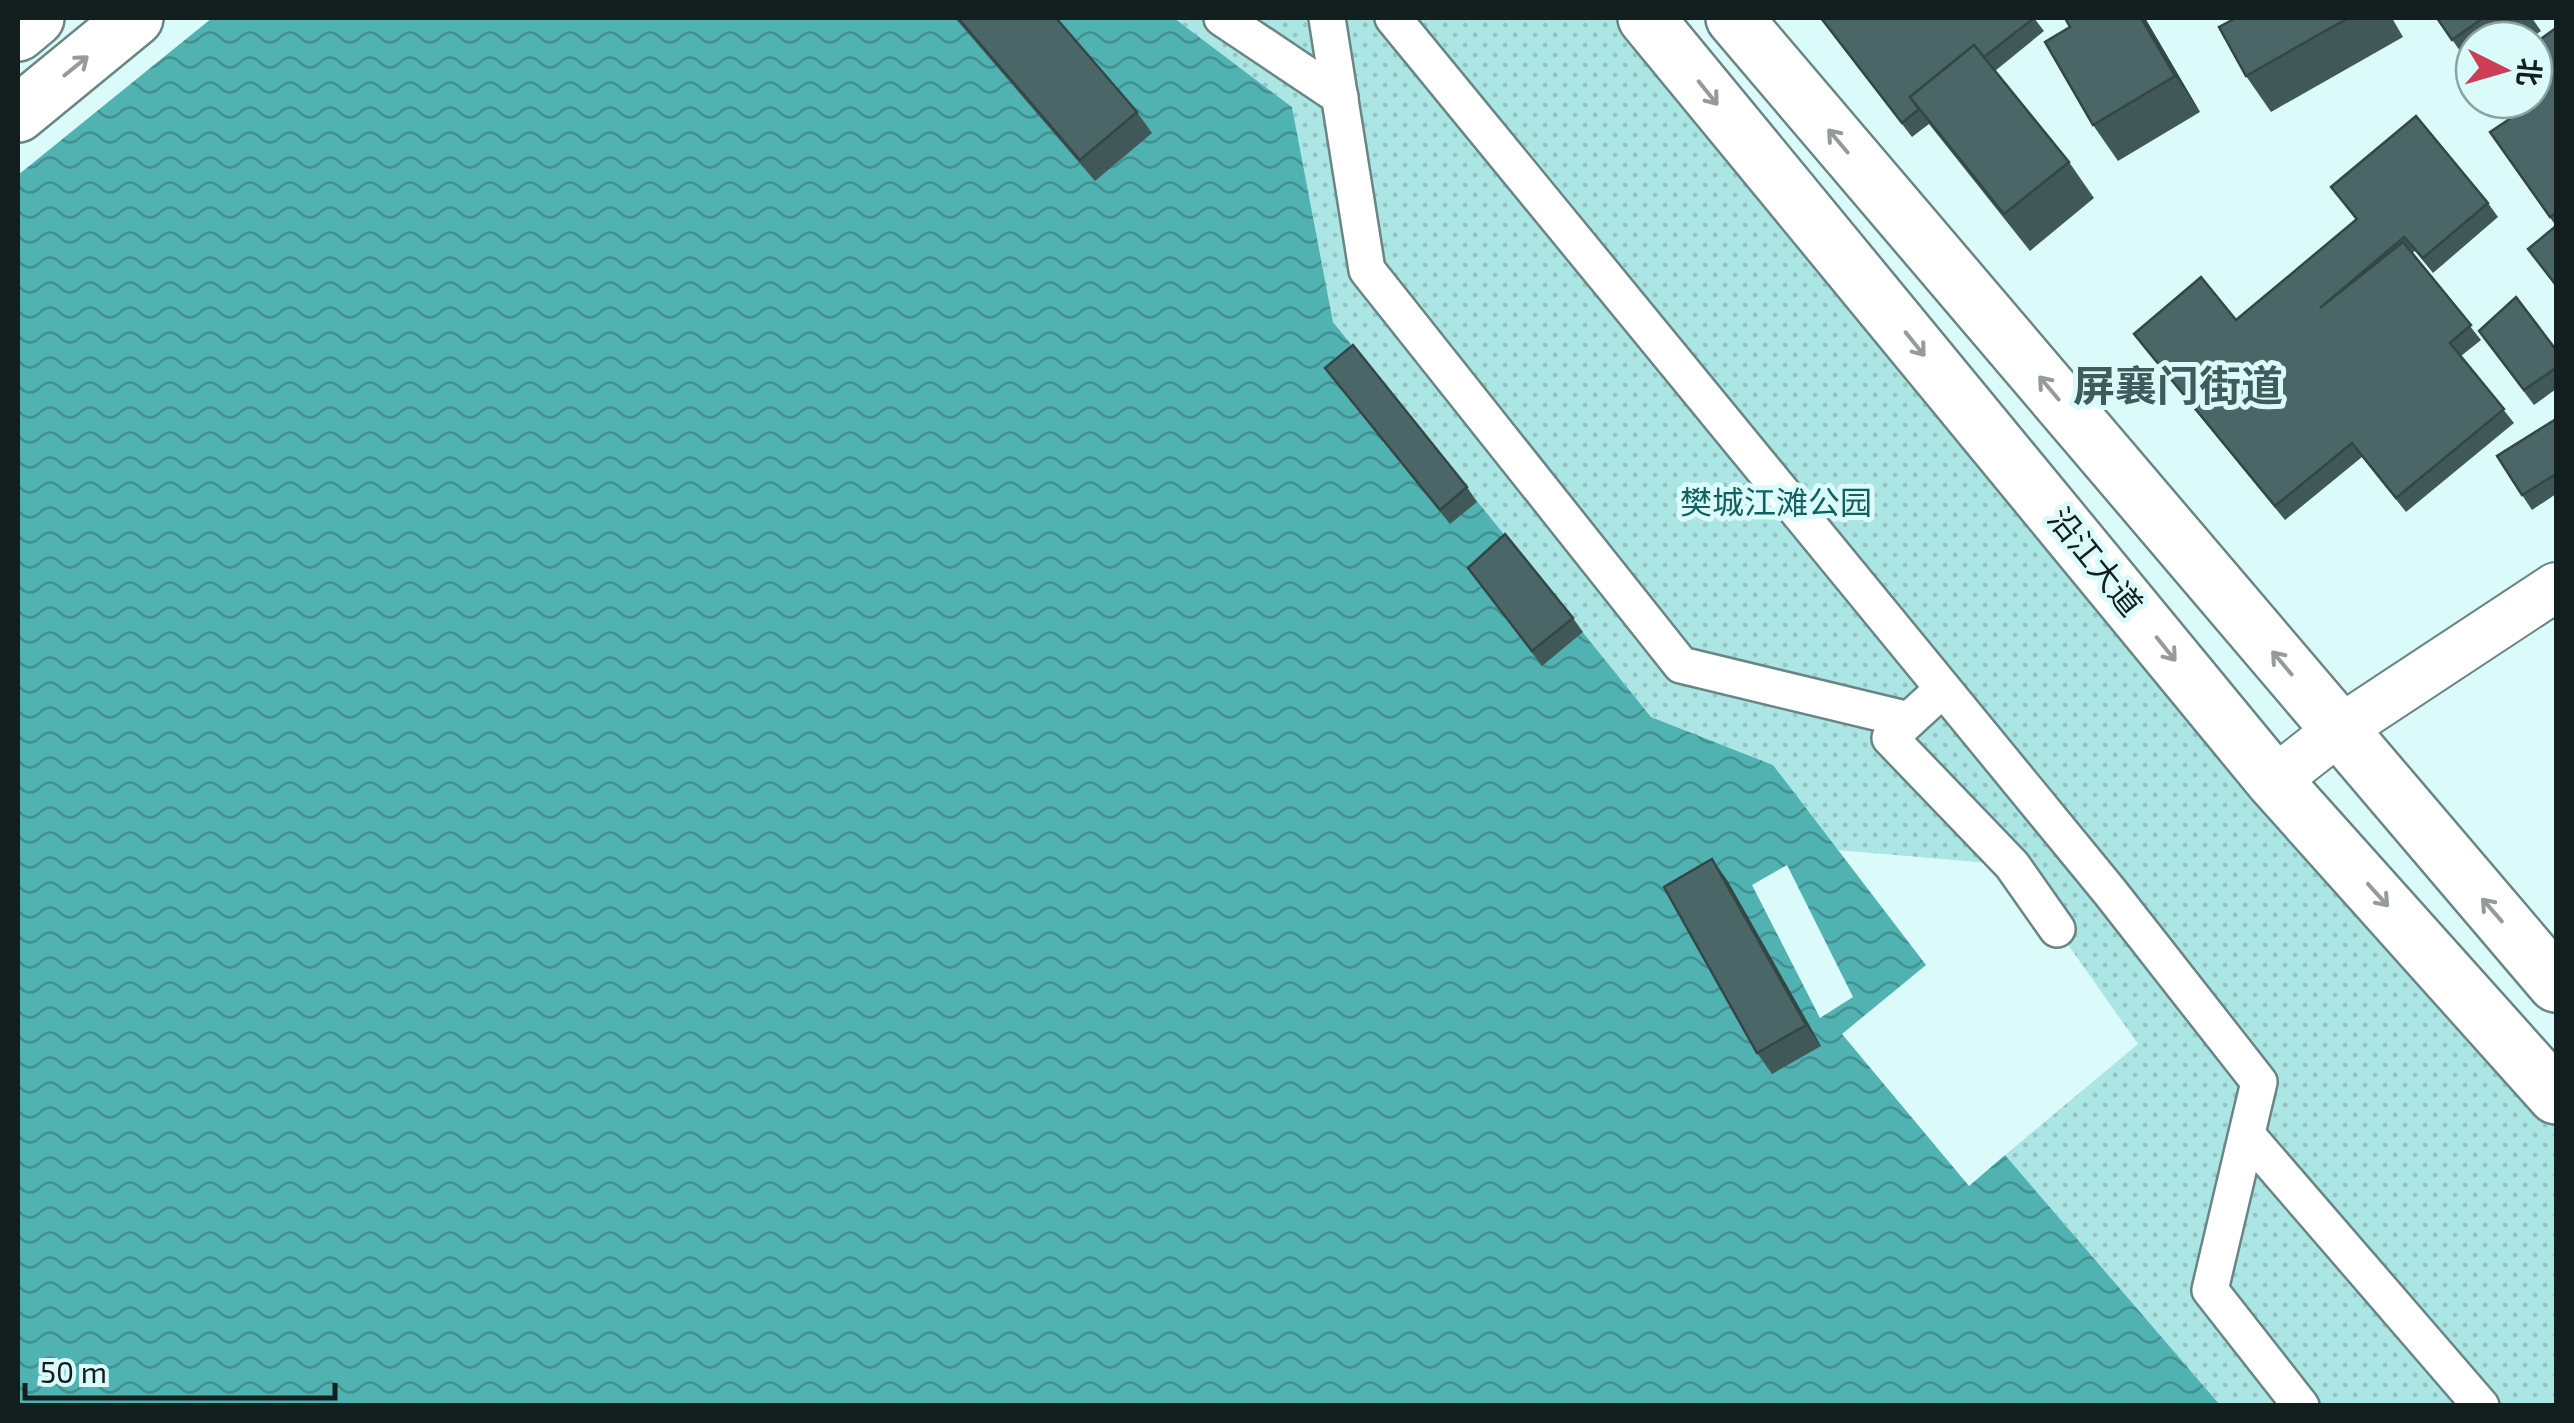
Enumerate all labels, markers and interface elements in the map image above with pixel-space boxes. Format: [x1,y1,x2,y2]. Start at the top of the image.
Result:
north arrow [2454,20,2554,120]
one-way arrow [63,55,89,77]
text: 北 [2512,57,2548,88]
one-way arrow [1697,79,1719,105]
one-way arrow [1828,128,1850,154]
one-way arrow [1904,330,1926,356]
district label: 屏襄门街道 [2073,359,2283,409]
one-way arrow [2038,376,2060,402]
park label: 樊城江滩公园 [1680,482,1872,520]
street label: 沿江大道 [2042,499,2152,622]
one-way arrow [2155,635,2177,661]
one-way arrow [2271,651,2294,676]
one-way arrow [2366,882,2389,907]
one-way arrow [2482,898,2504,924]
scale bar [25,1338,335,1400]
text: 50 m [40,1353,107,1389]

